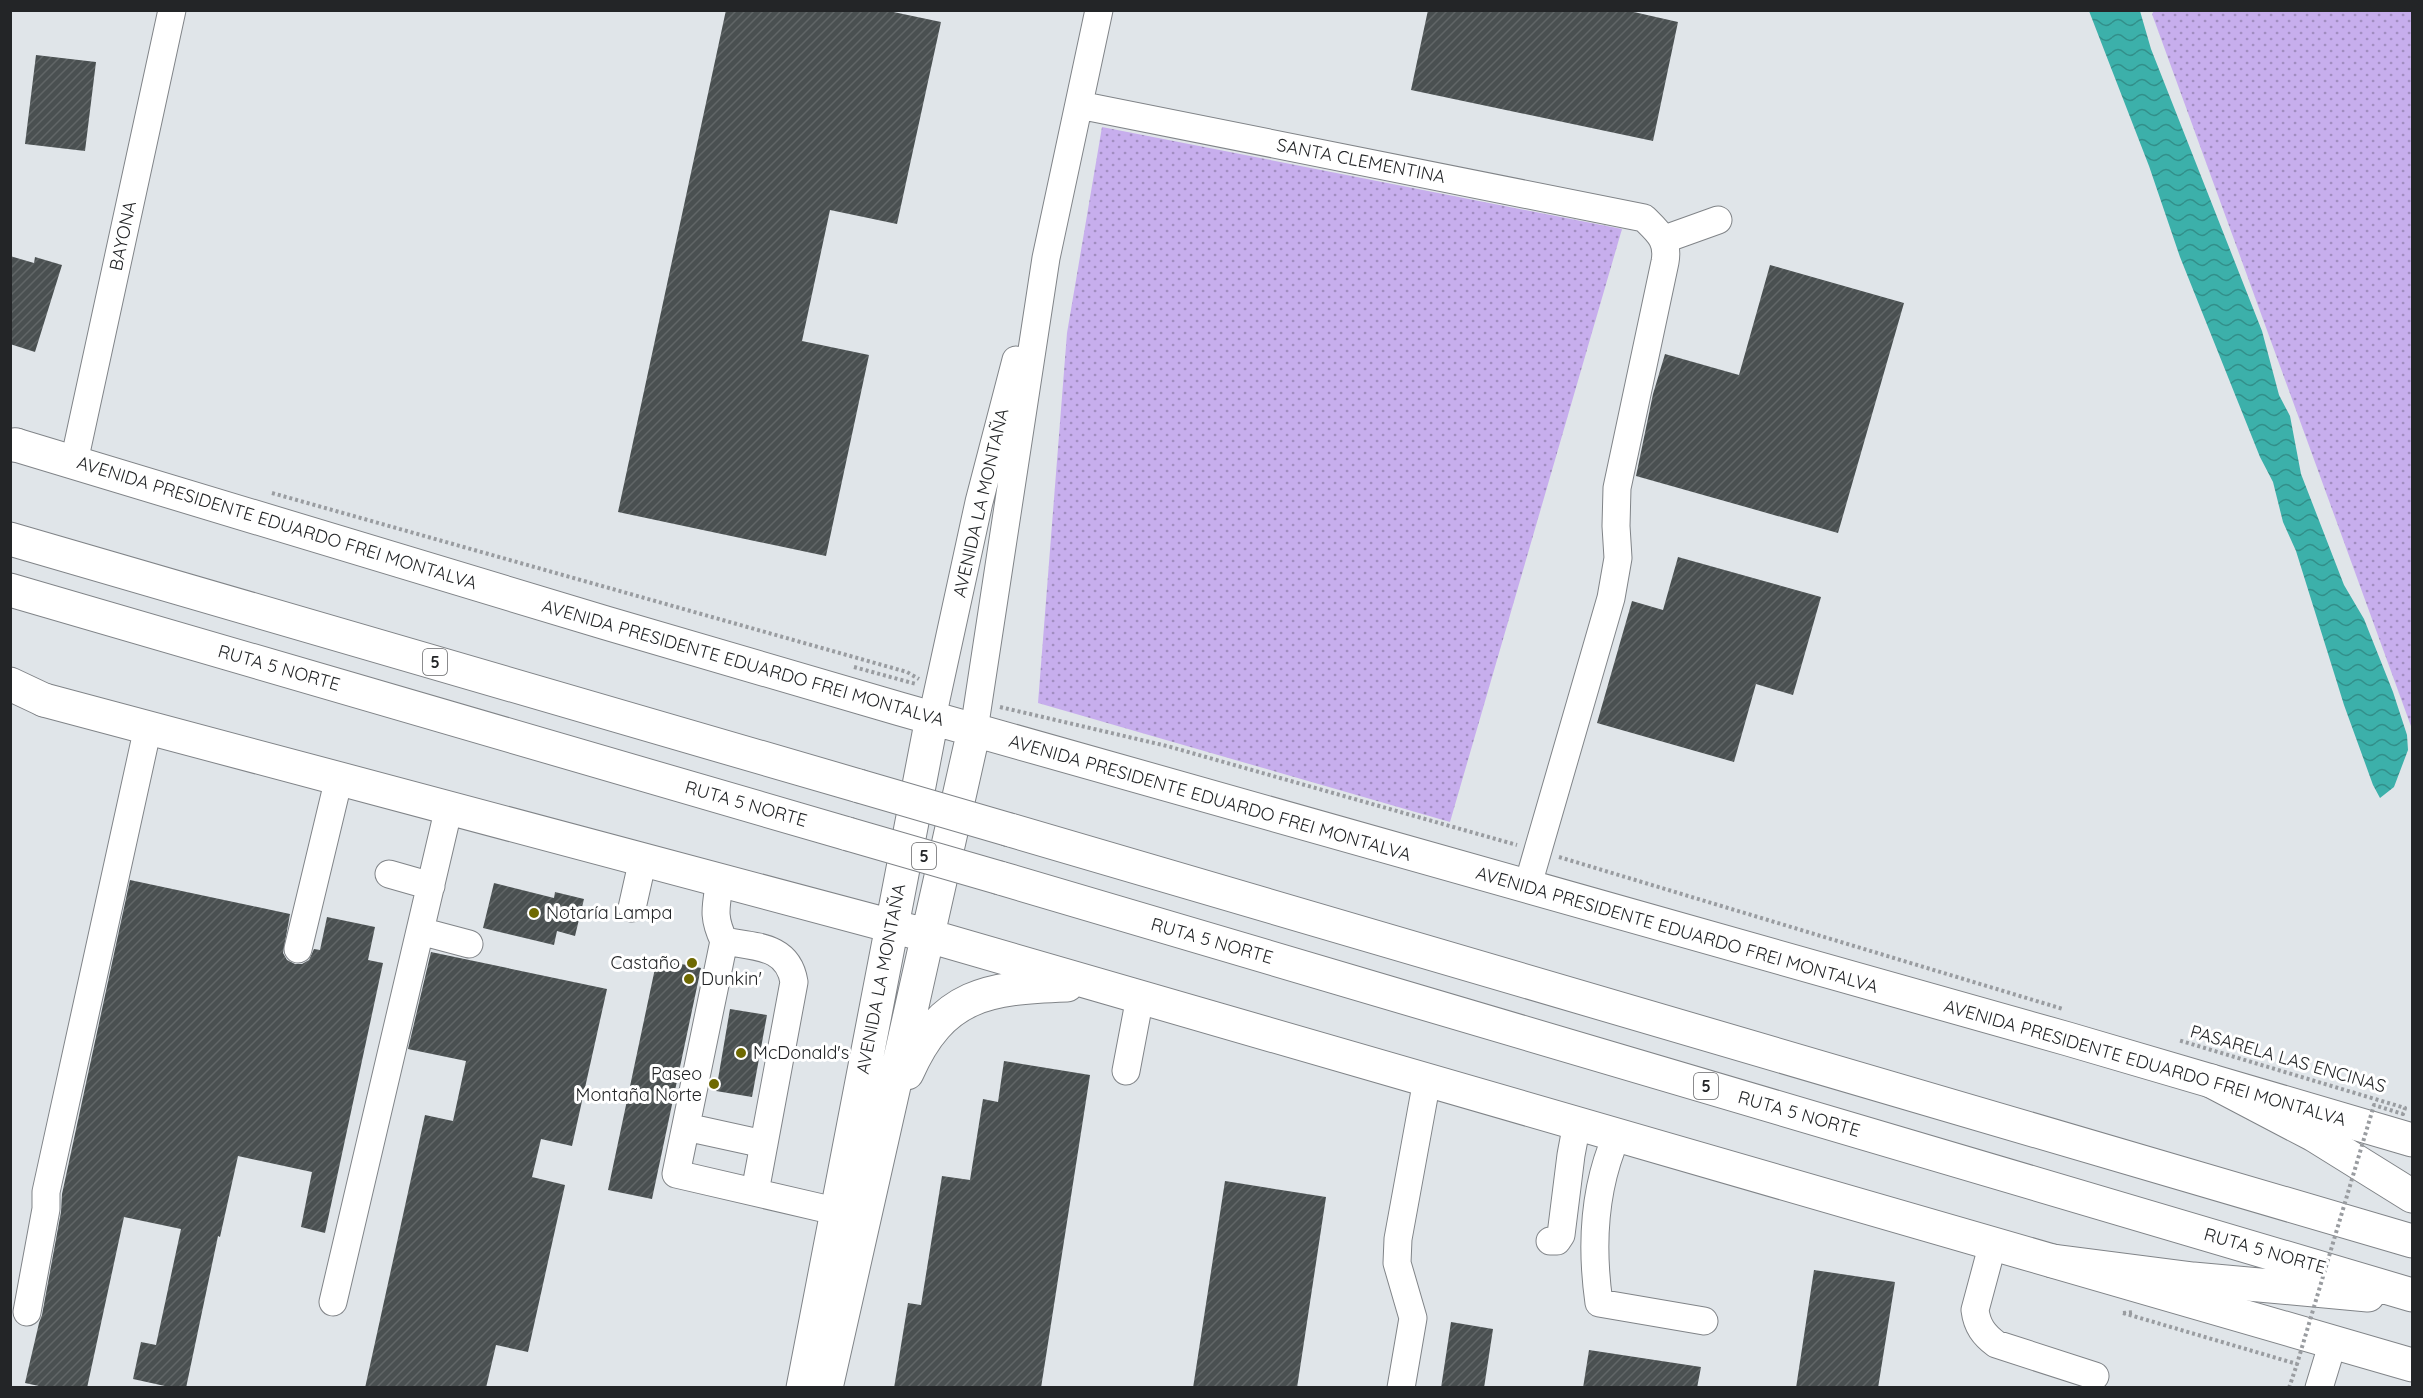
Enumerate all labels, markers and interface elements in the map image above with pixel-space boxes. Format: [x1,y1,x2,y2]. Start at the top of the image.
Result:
street label: SANTA CLEMENTINA [1275,133,1448,188]
street label: BAYONA [104,199,141,273]
street label: AVENIDA LA MONTAÑA [948,406,1014,600]
street label: AVENIDA PRESIDENTE EDUARDO FREI MONTALVA [74,451,480,595]
street label: AVENIDA PRESIDENTE EDUARDO FREI MONTALVA [539,594,947,731]
street label: RUTA 5 NORTE [215,639,343,696]
road number: 5 [423,649,447,675]
street label: AVENIDA PRESIDENTE EDUARDO FREI MONTALVA [1006,729,1414,866]
street label: RUTA 5 NORTE [682,775,810,832]
road number: 5 [912,843,936,869]
street label: AVENIDA PRESIDENTE EDUARDO FREI MONTALVA [1473,861,1881,998]
street label: AVENIDA LA MONTAÑA [851,881,910,1076]
place label: Notaría Lampa [546,901,672,924]
marker: Notaría Lampa [527,906,541,920]
street label: RUTA 5 NORTE [1148,912,1276,969]
place label: Castaño [611,951,680,974]
marker: Castaño [685,956,699,970]
place label: Dunkin' [701,967,762,990]
marker: Dunkin' [682,972,696,986]
street label: AVENIDA PRESIDENTE EDUARDO FREI MONTALVA [1941,994,2349,1131]
street label: PASARELA LAS ENCINAS [2188,1020,2389,1097]
place label: McDonald's [753,1041,849,1064]
marker: McDonald's [734,1046,748,1060]
place label: Paseo Montaña Norte [576,1062,702,1106]
road number: 5 [1694,1073,1718,1099]
marker: Paseo Montaña Norte [707,1077,721,1091]
street label: RUTA 5 NORTE [1735,1085,1863,1142]
street label: RUTA 5 NORTE [2201,1222,2329,1279]

